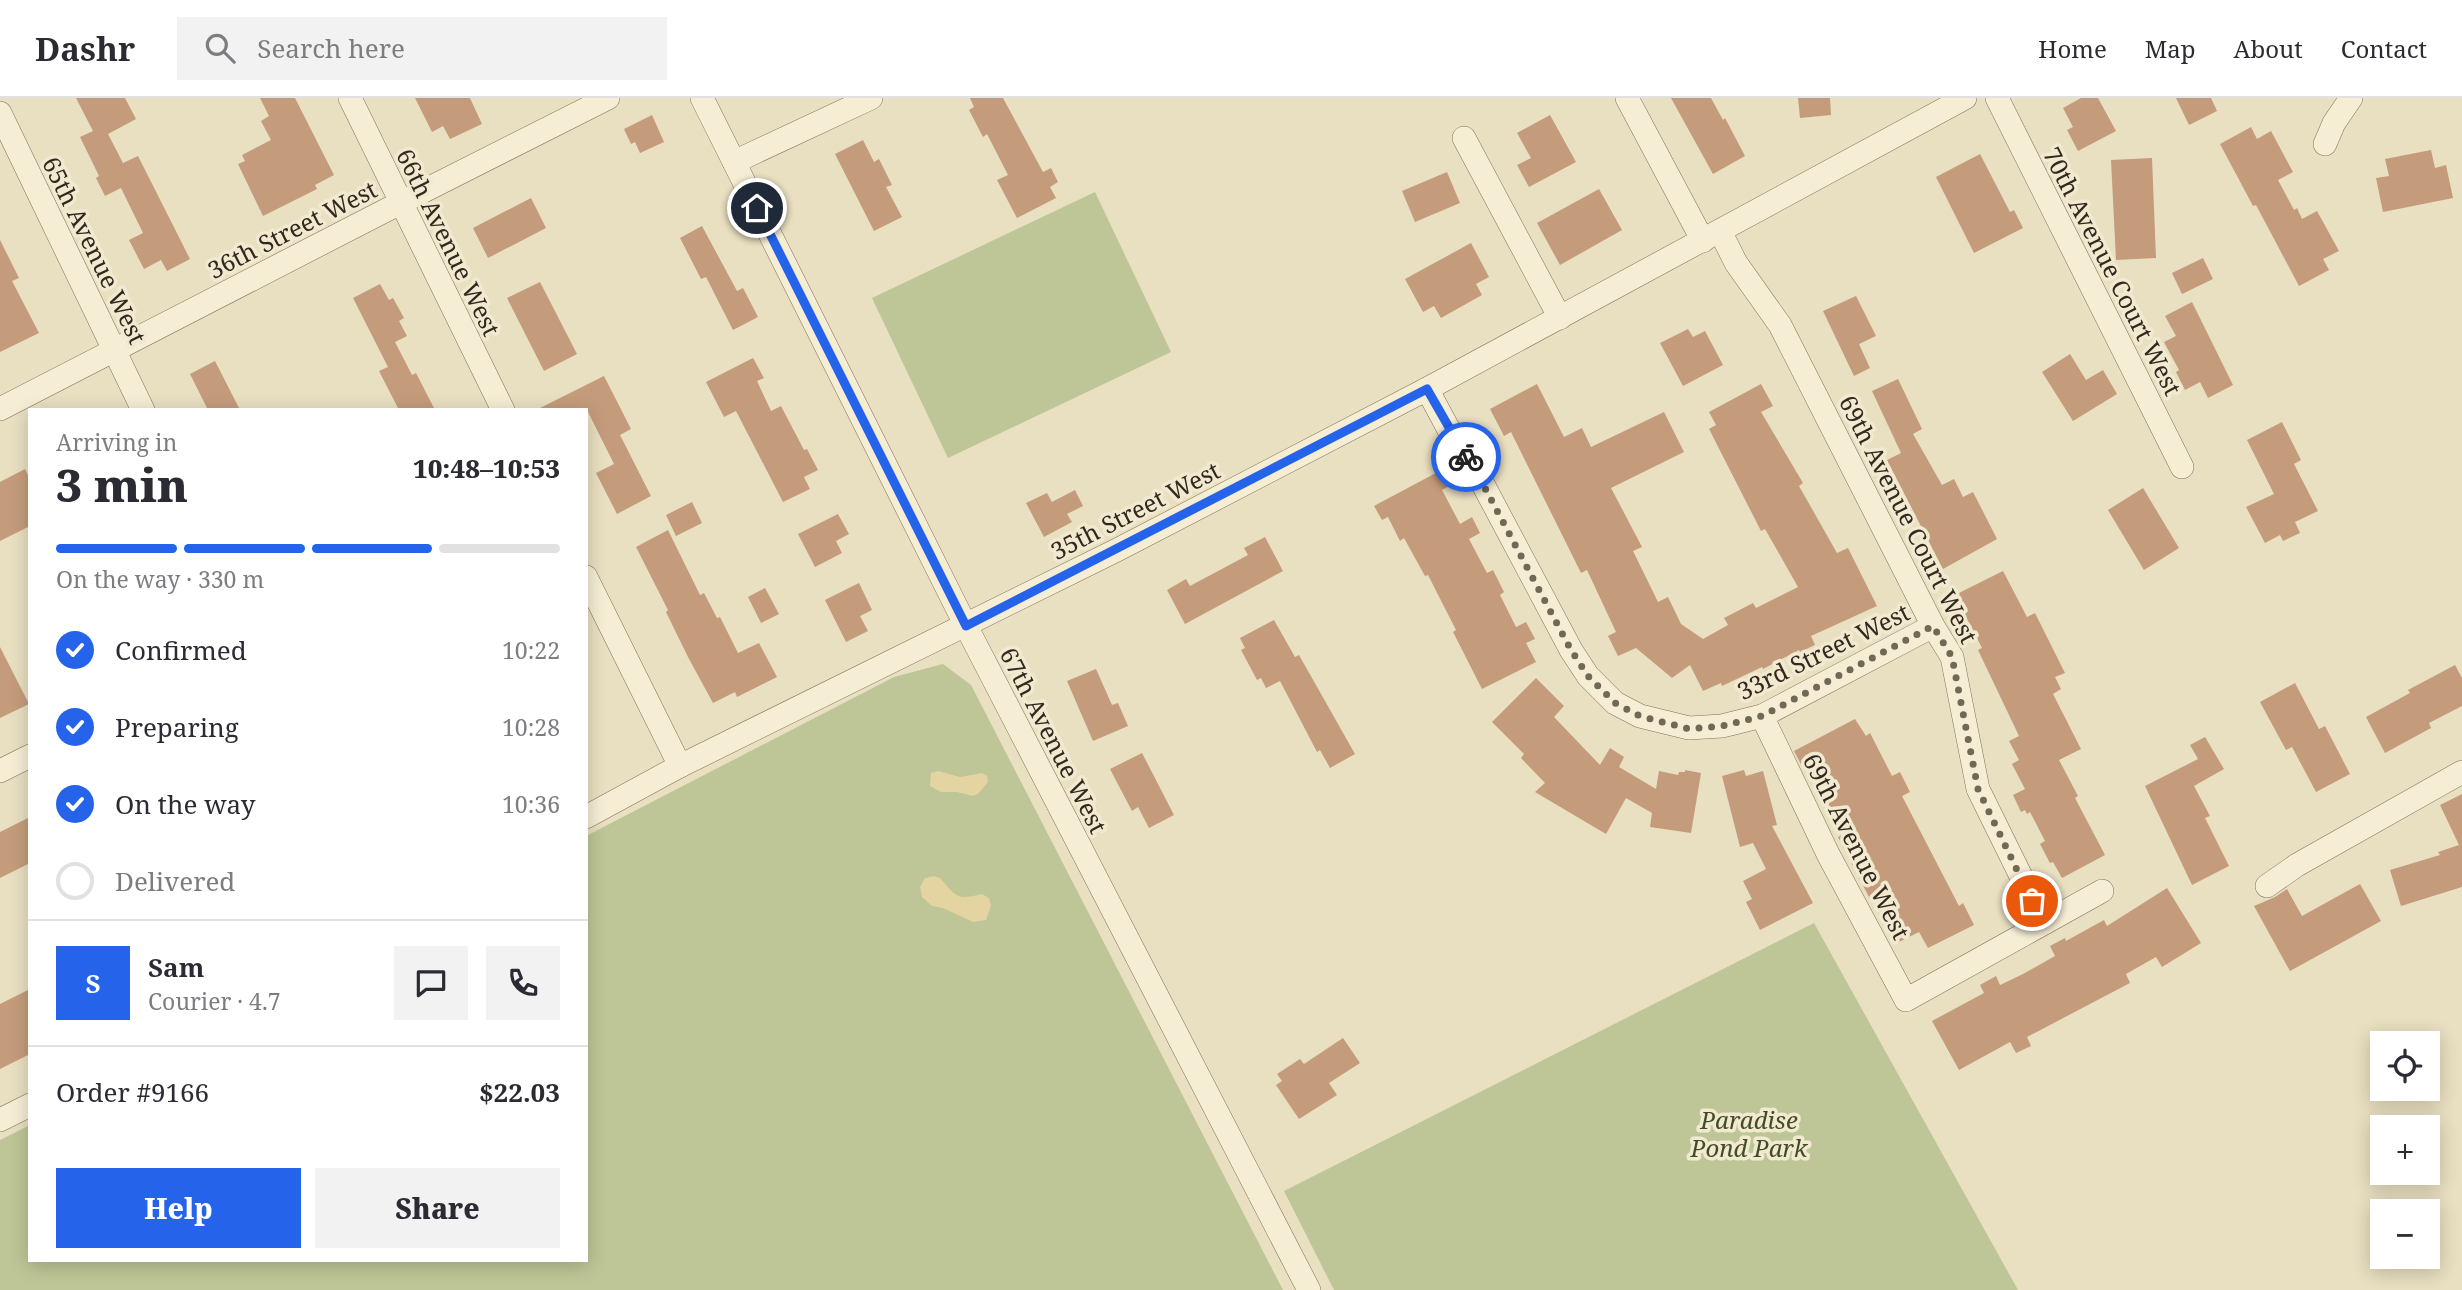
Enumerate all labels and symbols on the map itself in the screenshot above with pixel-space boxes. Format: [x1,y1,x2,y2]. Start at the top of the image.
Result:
street label: 70th Avenue Court West [2036,141,2190,401]
street label: 66th Avenue West [389,143,509,341]
street label: 65th Avenue West [35,151,155,349]
street label: 36th Street West [202,172,382,286]
pin [727,178,787,238]
street label: 69th Avenue Court West [1832,389,1986,649]
courier [1431,422,1501,492]
street label: 35th Street West [1045,453,1225,567]
street label: 33rd Street West [1731,595,1915,707]
street label: 67th Avenue West [993,641,1115,839]
street label: 69th Avenue West [1796,747,1918,945]
pin [2002,871,2062,931]
park label: Paradise Pond Park [1690,1103,1809,1164]

